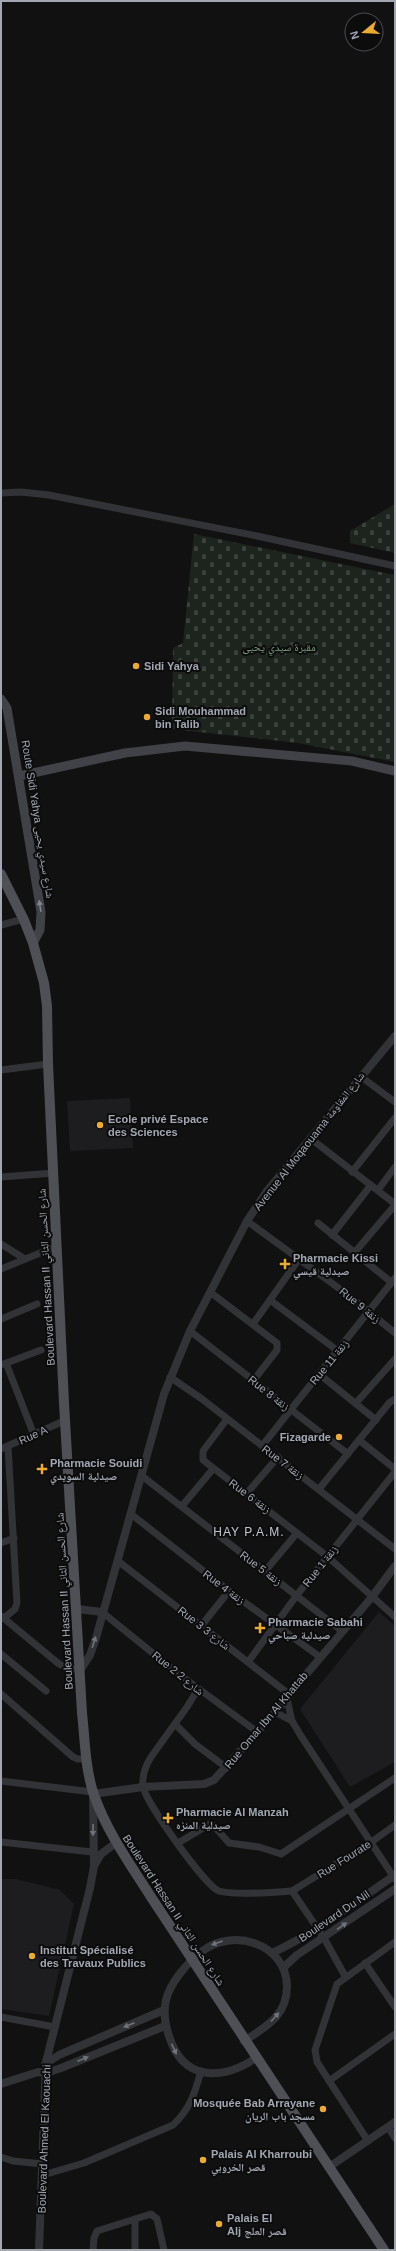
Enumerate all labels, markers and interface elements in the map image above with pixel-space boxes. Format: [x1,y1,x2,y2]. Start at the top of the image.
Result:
north arrow [344,12,384,52]
text: N [348,29,361,41]
park label: مقبرة سيدي يحيى [242,641,316,656]
place label: Sidi Yahya [144,660,200,672]
marker: Sidi Yahya [131,661,141,671]
place label: Sidi Mouhammad bin Talib [155,705,246,730]
marker: Sidi Mouhammad bin Talib [142,712,152,722]
street label: Route Sidi Yahya شارع سيدي يحيى [17,739,56,899]
one-way arrow [37,900,43,912]
street label: Avenue Al Moqaouama شارع المقاومة [251,1069,368,1213]
place label: Ecole privé Espace des Sciences [108,1113,208,1138]
marker: Ecole privé Espace des Sciences [95,1120,105,1130]
street label: Boulevard Hassan II شارع الحسن الثاني [35,1188,59,1366]
place label: Pharmacie Kissi صيدلية قيسي [293,1252,378,1280]
marker: Pharmacie Kissi صيدلية قيسي [280,1259,290,1269]
street label: Rue 9 زنقة [337,1285,383,1325]
street label: Rue 11 زنقة [307,1337,351,1387]
street label: Rue 8 زنقة [246,1373,292,1413]
street label: Rue A [17,1423,50,1447]
place label: Fizagarde [280,1431,331,1443]
marker: Fizagarde [334,1432,344,1442]
street label: Rue 7 زنقة [260,1442,306,1482]
place label: Pharmacie Souidi صيدلية السويدي [50,1457,142,1485]
marker: Pharmacie Souidi صيدلية السويدي [37,1464,47,1474]
street label: Rue 6 زنقة [227,1476,273,1516]
street label: Boulevard Hassan II شارع الحسن الثاني [53,1512,77,1690]
district label: HAY P.A.M. [213,1525,285,1539]
street label: Rue 1 زنقة [300,1543,340,1589]
street label: Rue 5 زنقة [238,1548,284,1588]
street label: Rue 4 زنقة [201,1567,247,1607]
street label: Rue 3 شارع 3 [175,1604,232,1653]
place label: Pharmacie Sabahi صيدلية صباحي [268,1616,363,1644]
marker: Pharmacie Sabahi صيدلية صباحي [255,1623,265,1633]
one-way arrow [92,1635,98,1647]
street label: Rue 2 شارع 2 [149,1649,206,1698]
street label: Rue Omar Ibn Al Khattab [222,1669,310,1771]
place label: Pharmacie Al Manzah صيدلية المنزه [176,1806,289,1832]
marker: Pharmacie Al Manzah صيدلية المنزه [163,1813,173,1823]
one-way arrow [90,1824,96,1837]
street label: Boulevard Hassan II شارع الحسن الثاني [118,1832,227,1989]
street label: Rue Fourate [315,1838,373,1880]
street label: Boulevard Du Nil [296,1888,372,1944]
one-way arrow [336,1922,347,1930]
one-way arrow [211,1940,223,1946]
place label: Institut Spécialisé des Travaux Publics [40,1944,146,1969]
marker: Institut Spécialisé des Travaux Publics [27,1951,37,1961]
one-way arrow [270,2012,280,2022]
one-way arrow [123,2022,134,2028]
one-way arrow [171,2043,177,2054]
one-way arrow [77,2056,89,2062]
street label: Boulevard Ahmed El Kaouachi [35,2065,53,2213]
place label: Mosquée Bab Arrayane مسجد باب الريان [193,2097,315,2124]
marker: Mosquée Bab Arrayane مسجد باب الريان [318,2104,328,2114]
place label: Palais Al Kharroubi قصر الخروبي [211,2148,312,2176]
marker: Palais Al Kharroubi قصر الخروبي [198,2155,208,2165]
place label: Palais El Alj قصر العلج [227,2212,287,2239]
marker: Palais El Alj قصر العلج [214,2219,224,2229]

